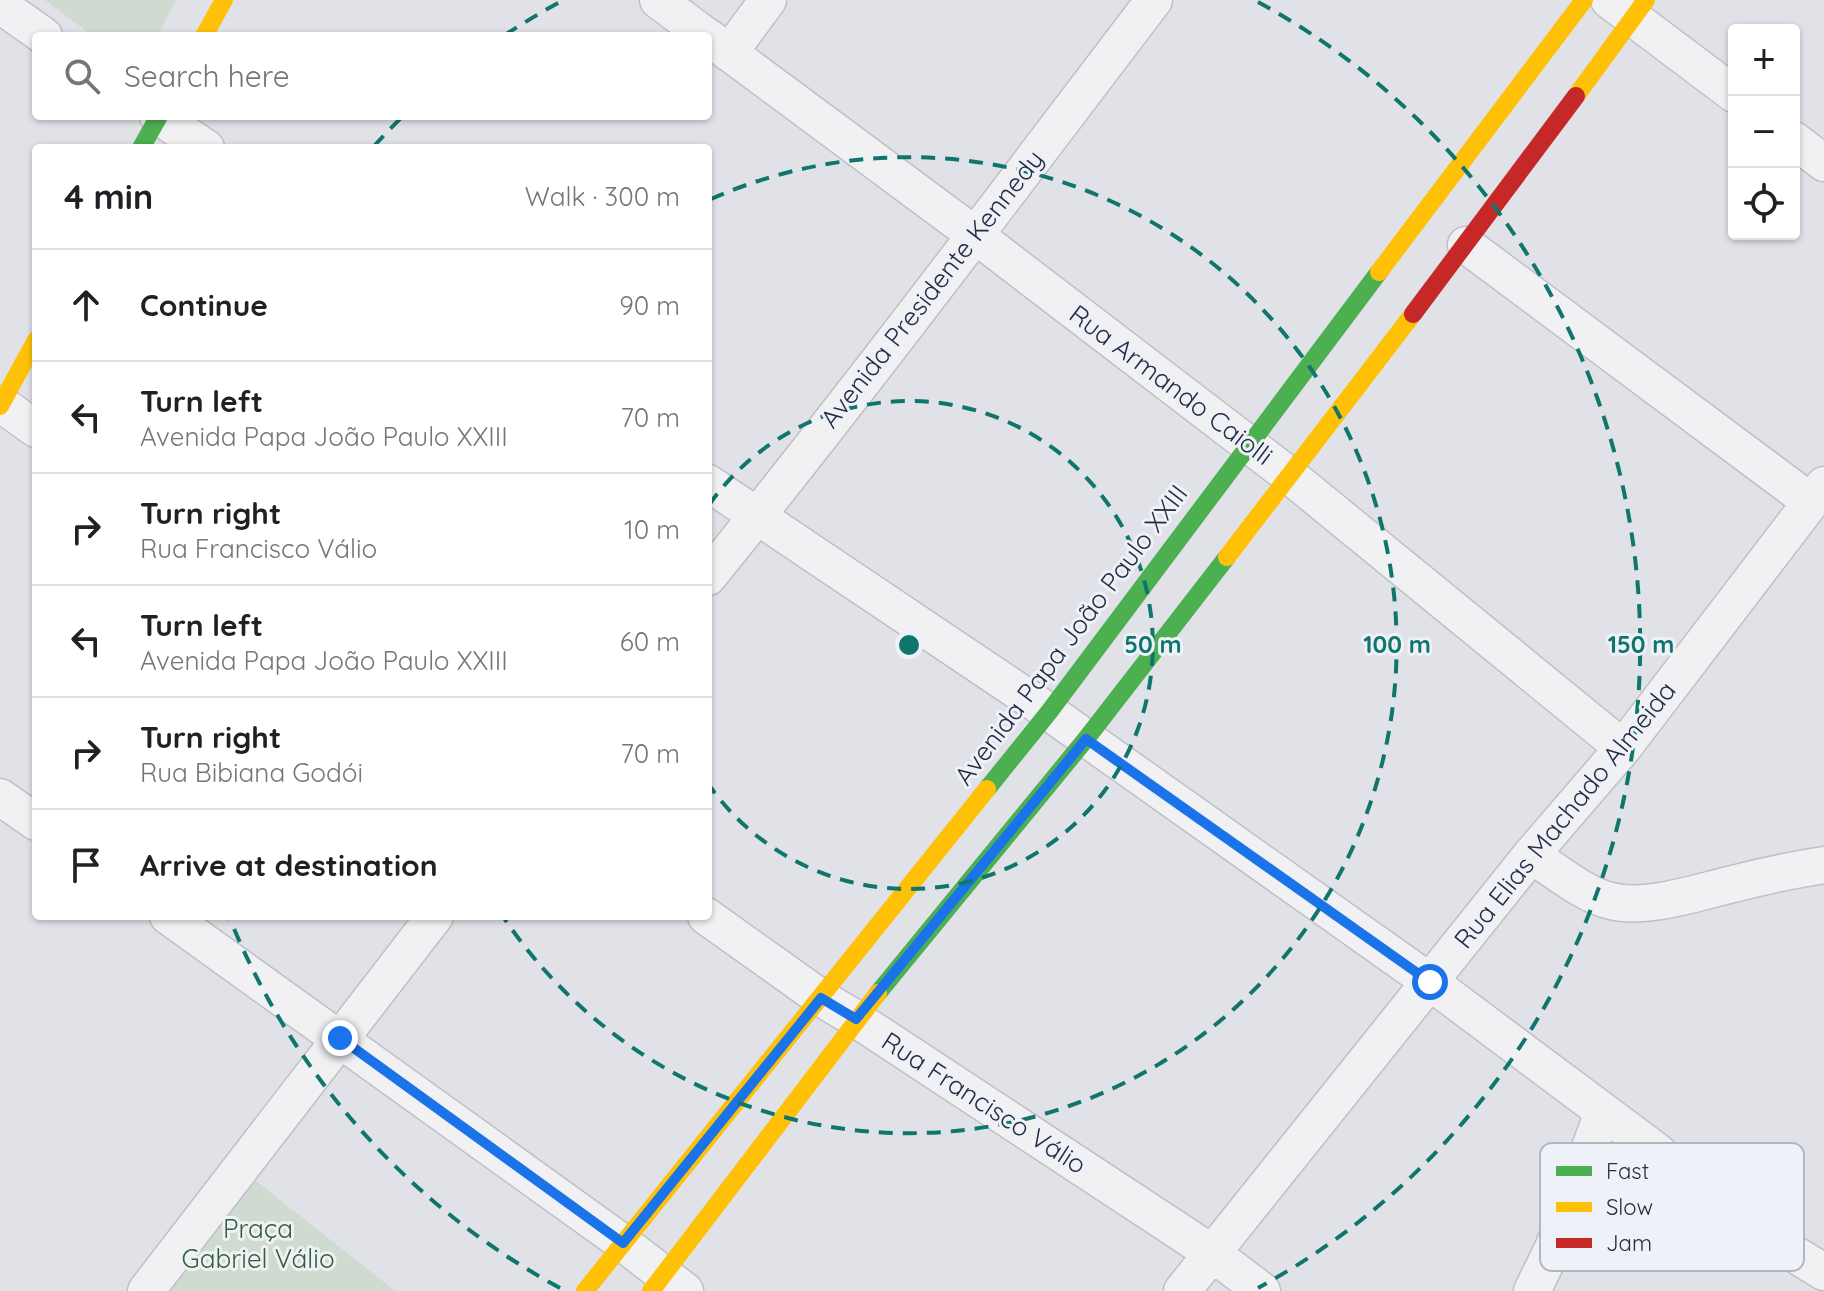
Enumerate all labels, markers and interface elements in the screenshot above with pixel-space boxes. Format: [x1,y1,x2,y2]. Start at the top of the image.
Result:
map controls [1728,24,1800,240]
button: + [1728,24,1800,96]
search box [32,32,712,120]
icon: search [60,54,104,98]
text: Search here [124,57,290,95]
button: − [1728,96,1800,168]
street label: Avenida Presidente Kennedy [813,143,1050,434]
button: locate [1728,168,1800,240]
text: 4 min [64,175,153,218]
text: Walk · 300 m [525,180,680,213]
icon: ahead [64,283,108,327]
text: Continue [140,286,268,324]
text: 90 m [619,289,680,322]
street label: Rua Armando Caiolli [1063,297,1280,472]
text: Turn left [140,382,263,420]
icon: left [64,395,108,439]
text: 70 m [620,401,680,434]
text: Avenida Papa João Paulo XXIII [140,420,508,453]
street label: Avenida Papa João Paulo XXIII [947,478,1194,791]
text: Turn right [140,494,281,532]
icon: right [64,507,108,551]
text: 10 m [624,513,680,546]
text: Rua Francisco Válio [140,532,377,565]
text: Turn left [140,606,263,644]
icon: left [64,619,108,663]
text: 60 m [620,625,680,658]
text: 50 m [1124,629,1182,659]
text: 100 m [1363,629,1431,659]
text: 150 m [1608,629,1674,659]
centre of rings [895,631,923,659]
text: Avenida Papa João Paulo XXIII [140,644,508,677]
street label: Rua Elias Machado Almeida [1447,674,1683,955]
text: Turn right [140,718,281,756]
icon: right [64,731,108,775]
text: 70 m [620,737,680,770]
text: Rua Bibiana Godói [140,756,363,789]
icon: arrive [64,843,108,887]
text: Arrive at destination [140,846,438,884]
route start [1412,964,1448,1000]
route end [322,1020,358,1056]
street label: Rua Francisco Válio [876,1024,1093,1181]
legend [1540,1143,1804,1271]
text: Fast [1606,1157,1649,1185]
text: Slow [1606,1193,1653,1221]
park label: Praça Gabriel Válio [181,1212,335,1275]
text: Jam [1606,1229,1652,1257]

